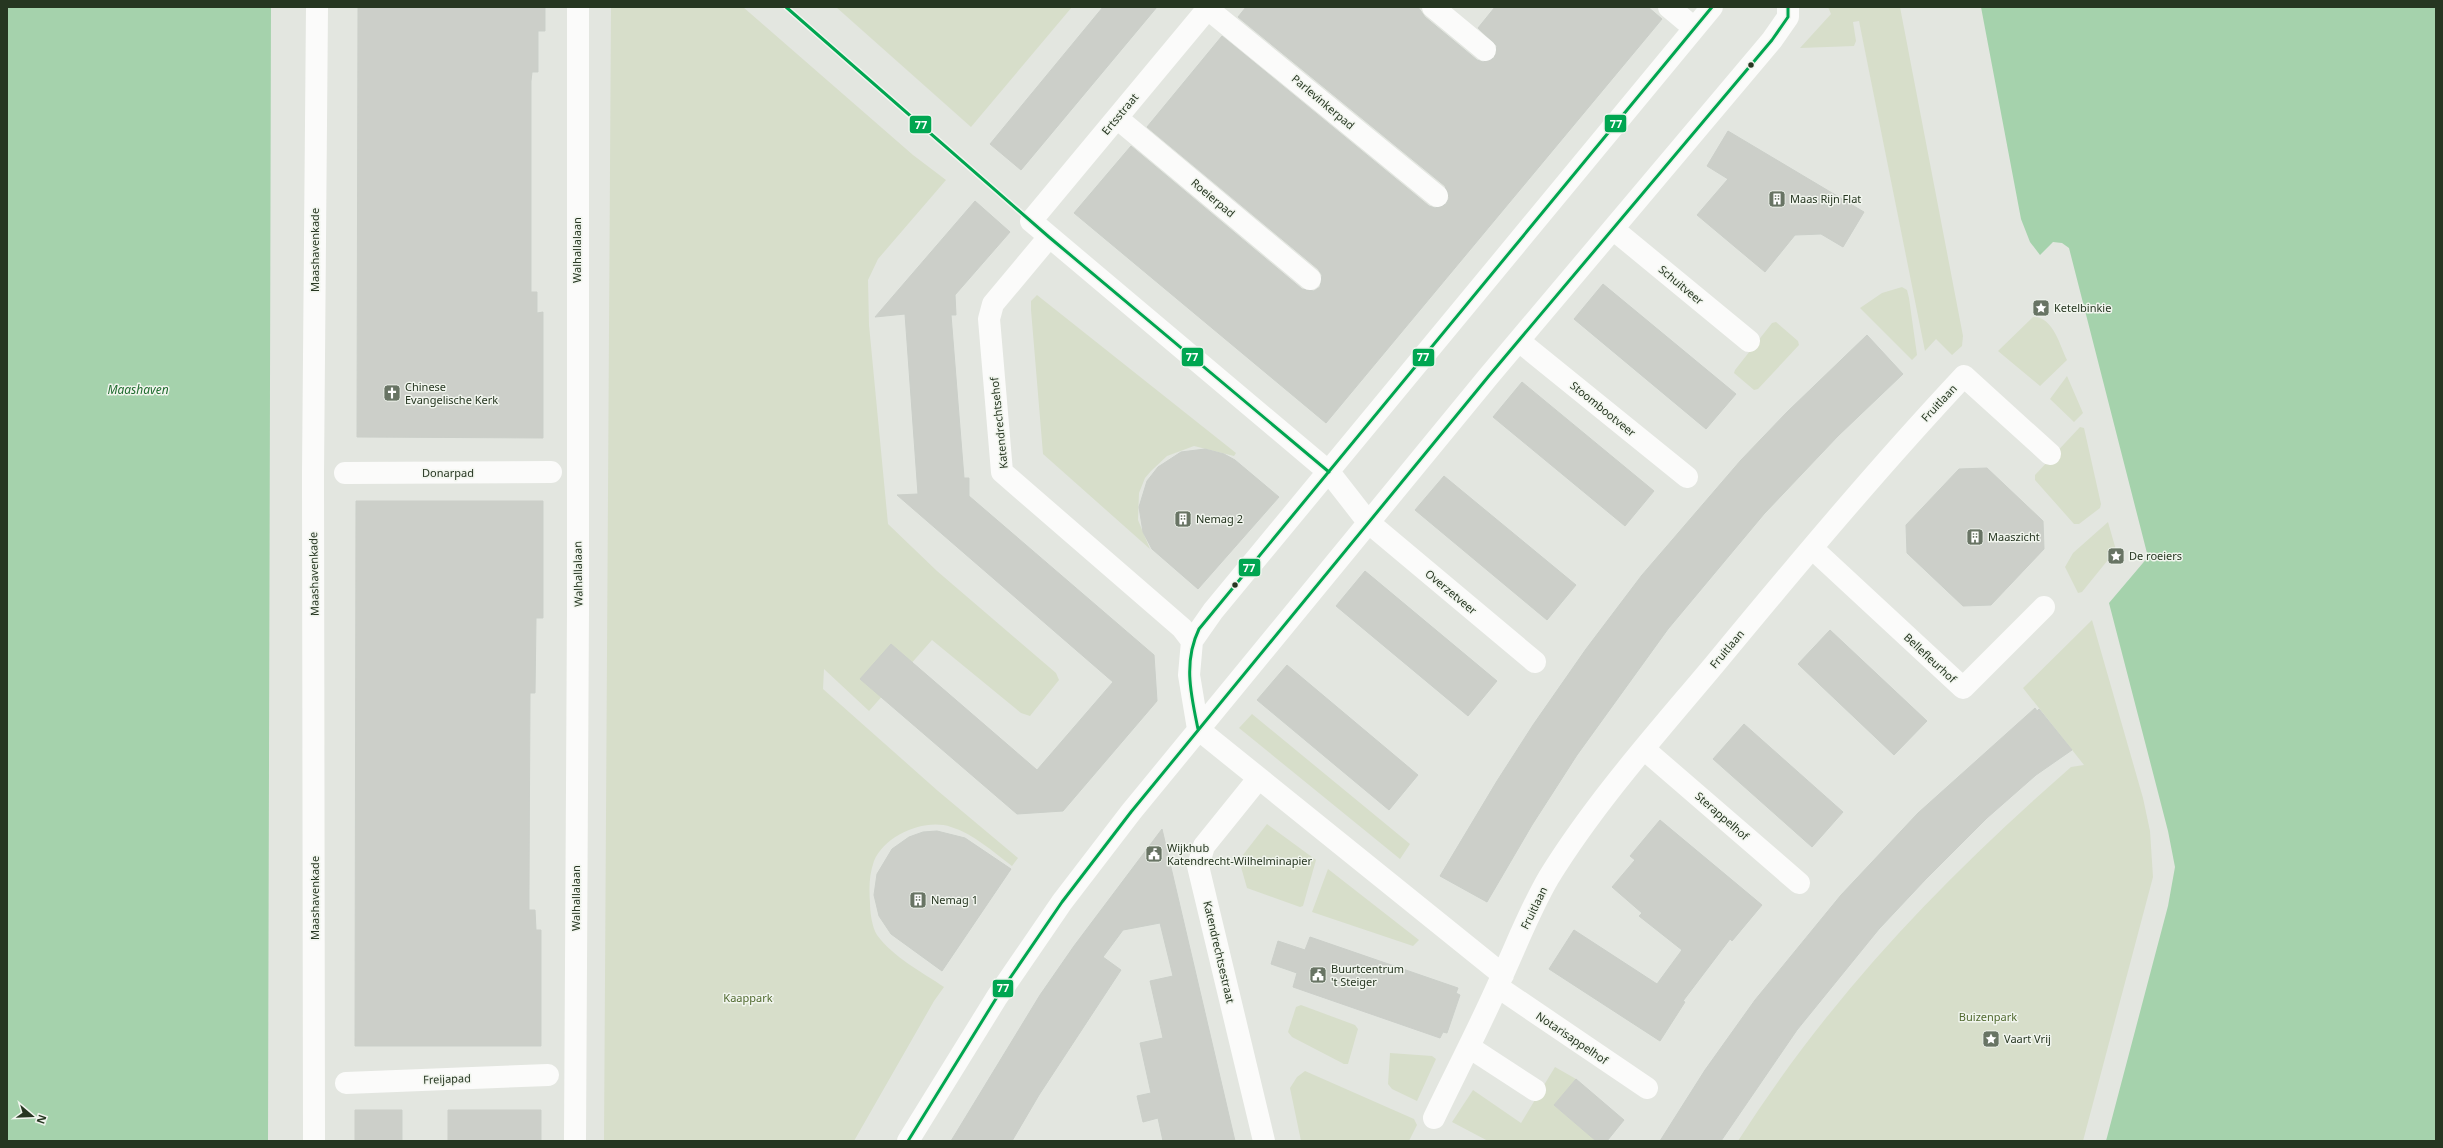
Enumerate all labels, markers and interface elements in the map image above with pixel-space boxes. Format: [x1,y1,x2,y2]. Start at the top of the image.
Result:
unlabelled marker [1746,60,1756,70]
street label: Parlevinkerpad [1289,71,1358,132]
street label: Ertsstraat [1098,90,1141,138]
line badge: 77 [1604,114,1627,133]
line badge: 77 [909,115,932,134]
text: 77 [1610,116,1622,131]
text: 77 [915,117,927,132]
street label: Roeierpad [1188,175,1238,220]
building icon: Maas Rijn Flat [1767,189,1787,209]
place label: Maas Rijn Flat [1790,191,1861,206]
street label: Maashavenkade [307,208,322,292]
street label: Walhallalaan [569,217,584,283]
street label: Schuitveer [1656,261,1707,308]
place icon: Ketelbinkie [2031,298,2051,318]
place label: Ketelbinkie [2054,300,2111,315]
line badge: 77 [1181,347,1204,367]
line badge: 77 [1412,348,1435,367]
text: 77 [1186,349,1198,364]
text: 77 [1417,349,1429,364]
street label: Katendrechtsehof [986,375,1011,470]
street label: Stoombootveer [1567,378,1640,440]
place label: Chinese Evangelische Kerk [405,379,498,407]
water label: Maashaven [107,381,169,398]
street label: Fruitlaan [1918,381,1960,425]
church icon: Chinese Evangelische Kerk [382,383,402,403]
street label: Donarpad [422,465,474,480]
building icon: Nemag 2 [1173,509,1193,529]
place label: Nemag 2 [1196,511,1243,526]
building icon: Maaszicht [1965,527,1985,547]
place label: Maaszicht [1988,529,2040,544]
street label: Maashavenkade [305,532,322,616]
street label: Walhallalaan [569,541,586,607]
place icon: De roeiers [2106,546,2126,566]
place label: De roeiers [2129,548,2182,563]
line badge: 77 [1238,558,1261,577]
text: 77 [1243,560,1255,575]
street label: Overzetveer [1422,566,1481,618]
unlabelled marker [1230,580,1240,590]
street label: Fruitlaan [1706,626,1747,671]
street label: Bellefleurhof [1901,629,1961,687]
street label: Sterappelhof [1692,788,1753,844]
place label: Wijkhub Katendrecht-Wilhelminapier [1167,840,1312,868]
public building icon: Wijkhub Katendrecht-Wilhelminapier [1144,844,1164,864]
street label: Maashavenkade [307,856,322,940]
street label: Walhallalaan [568,865,583,931]
street label: Fruitlaan [1517,884,1550,932]
building icon: Nemag 1 [908,890,928,910]
place label: Nemag 1 [931,892,978,907]
street label: Katendrechtsestraat [1200,899,1239,1005]
place label: Buurtcentrum 't Steiger [1331,961,1404,989]
public building icon: Buurtcentrum 't Steiger [1308,965,1328,985]
line badge: 77 [992,979,1014,998]
text: 77 [997,980,1009,995]
park label: Kaappark [723,990,773,1005]
street label: Notarisappelhof [1533,1008,1612,1068]
park label: Buizenpark [1959,1009,2017,1024]
place icon: Vaart Vrij [1981,1029,2001,1049]
place label: Vaart Vrij [2004,1031,2051,1046]
street label: Freijapad [423,1070,471,1087]
north arrow [12,1096,52,1136]
text: N [33,1113,50,1126]

